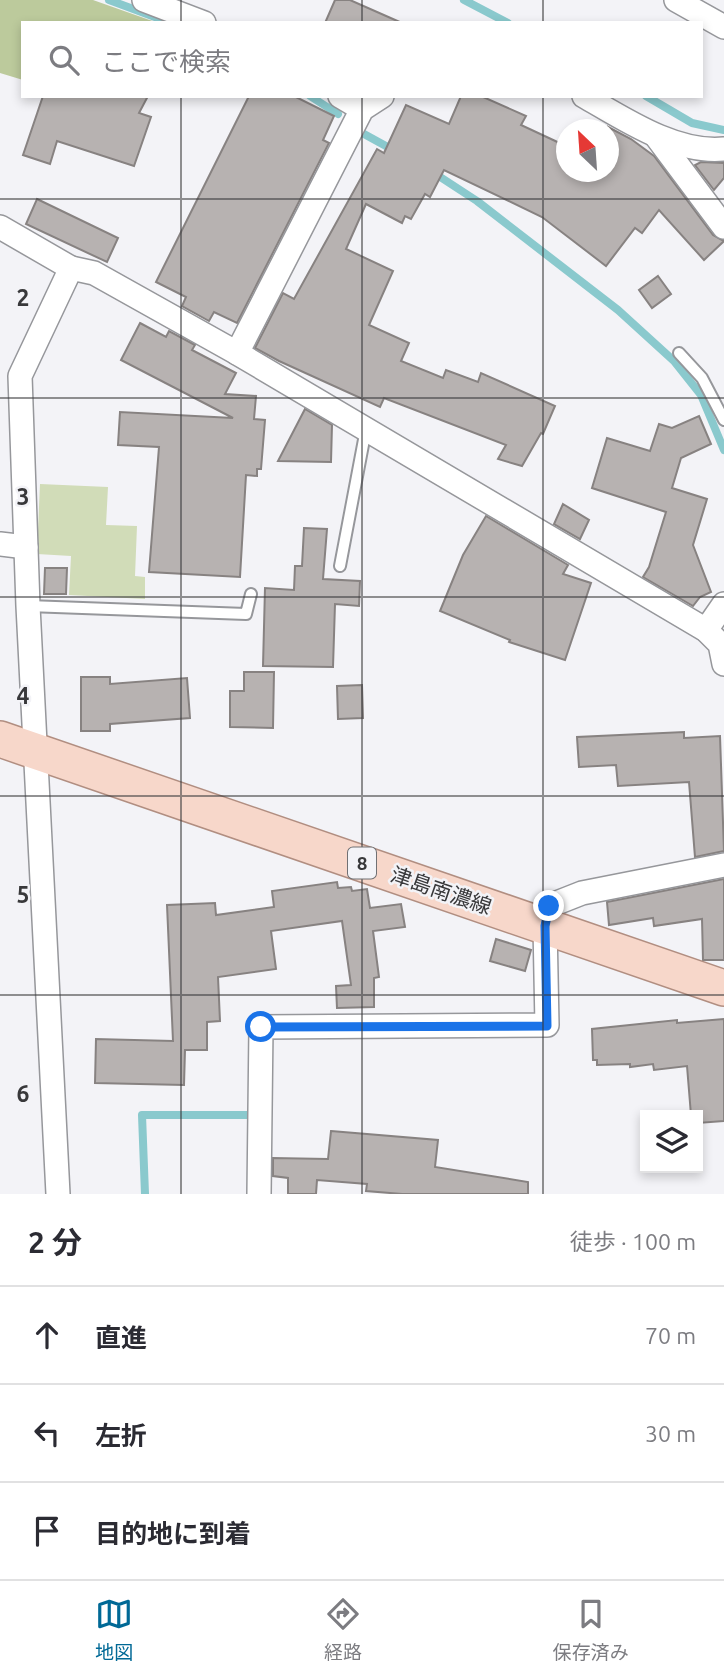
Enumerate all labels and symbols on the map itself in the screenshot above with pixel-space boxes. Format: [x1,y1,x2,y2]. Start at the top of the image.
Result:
north arrow [556,119,619,182]
text: 2 [17,285,29,310]
text: 3 [17,484,29,509]
text: 4 [17,683,30,708]
road number: 8 [348,848,376,878]
street label: 津島南濃線 [388,862,495,918]
text: 5 [17,882,29,907]
route end [533,890,564,921]
route start [245,1011,276,1042]
text: 6 [17,1081,30,1106]

